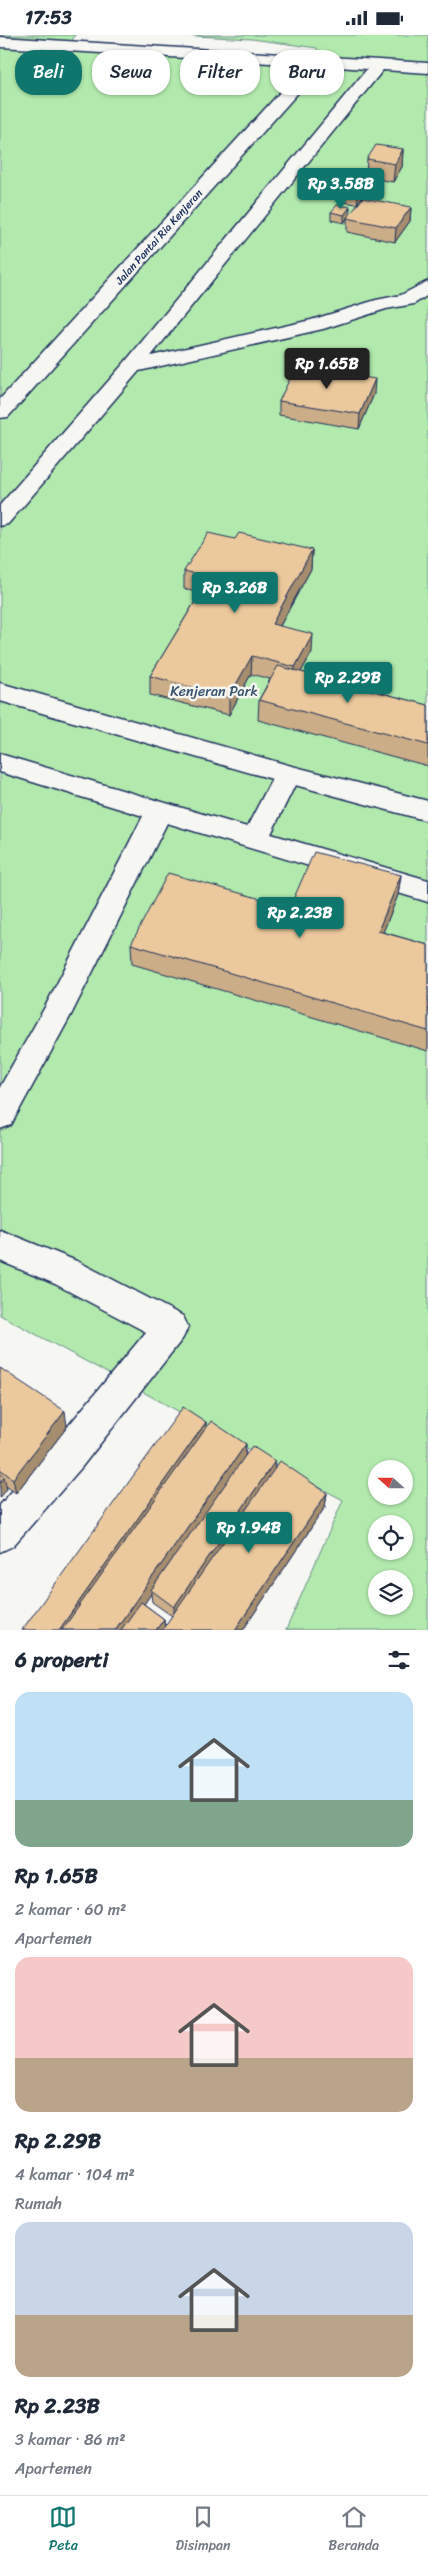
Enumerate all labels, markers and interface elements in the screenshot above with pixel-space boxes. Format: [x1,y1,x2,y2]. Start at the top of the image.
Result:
text: 17:53 [25,1,72,34]
chip: Beli [15,50,82,95]
chip: Sewa [92,50,170,95]
chip: Filter [180,50,260,95]
chip: Baru [270,50,344,95]
pin: Rp 3.58B [289,167,393,210]
text: Rp 3.58B [308,169,374,198]
street label: Jalan Pantai Ria Kenjeran [110,185,207,290]
pin: Rp 1.65B [275,347,379,390]
text: Rp 1.65B [296,349,358,378]
pin: Rp 3.26B [183,571,287,614]
text: Rp 3.26B [203,573,267,602]
pin: Rp 2.29B [296,661,400,704]
text: Rp 2.29B [315,663,381,692]
park label: Kenjeran Park [170,679,258,704]
pin: Rp 2.23B [248,897,352,939]
text: Rp 2.23B [268,898,332,927]
north arrow [368,1460,412,1505]
map controls [368,1460,413,1615]
pin: Rp 1.94B [197,1511,301,1554]
text: Rp 1.94B [217,1513,281,1542]
button: locate [368,1515,413,1560]
button: layers [368,1570,413,1615]
text: 6 properti [15,1641,108,1679]
icon: filters [385,1646,413,1674]
icon: home [169,1725,259,1815]
text: Rp 1.65B [15,1857,98,1895]
text: 2 kamar · 60 m² [15,1895,126,1924]
text: Apartemen [15,1924,92,1953]
icon: home [169,1990,259,2080]
text: Rp 2.29B [15,2122,101,2160]
text: 4 kamar · 104 m² [15,2160,135,2189]
text: Rumah [15,2189,62,2218]
icon: home [169,2255,259,2345]
text: Rp 2.23B [15,2387,100,2425]
text: 3 kamar · 86 m² [15,2425,125,2454]
text: Apartemen [15,2454,92,2483]
tab: Peta [49,2503,78,2558]
tab: Disimpan [175,2503,231,2558]
tab: Beranda [328,2503,379,2558]

